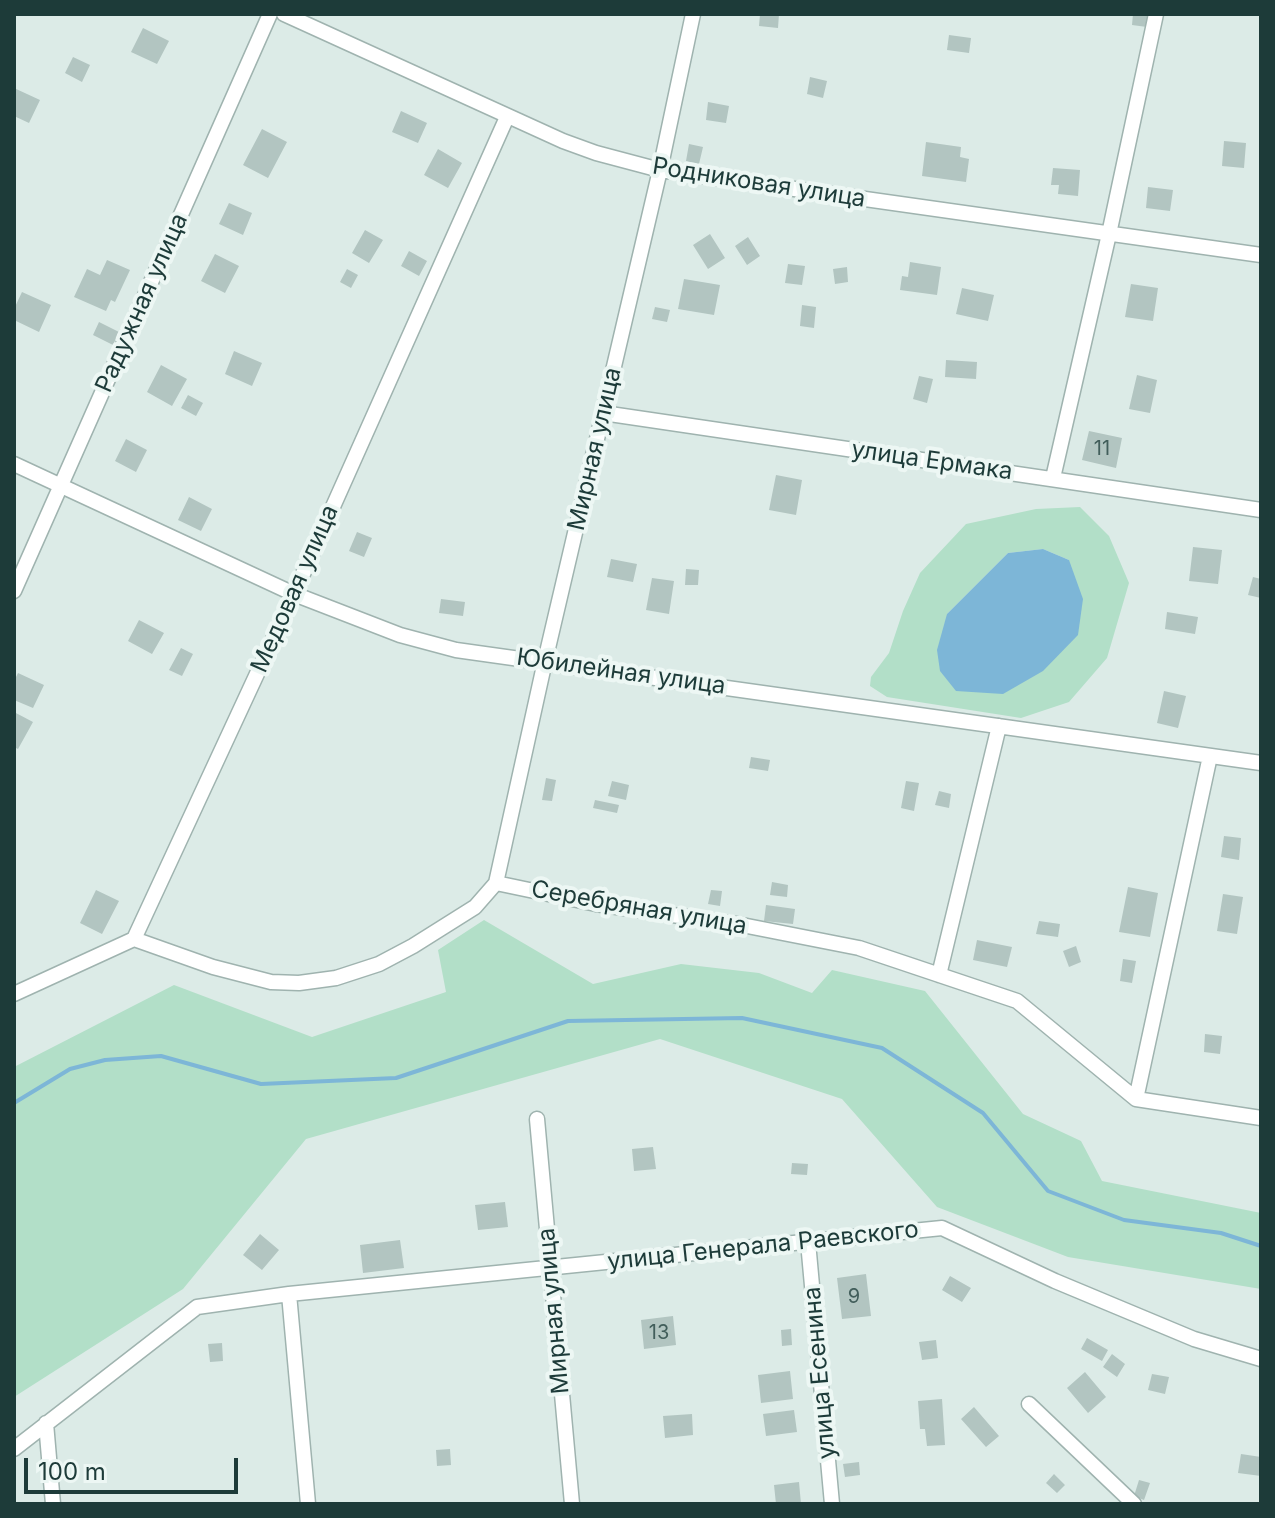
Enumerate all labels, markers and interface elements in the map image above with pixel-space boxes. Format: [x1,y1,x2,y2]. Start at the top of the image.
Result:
street label: Родниковая улица [650,152,868,214]
street label: Радужная улица [90,209,194,397]
street label: Мирная улица [562,365,628,533]
street label: улица Ермака [850,435,1014,487]
house number: 11 [1094,437,1110,461]
street label: Медовая улица [245,501,345,677]
street label: Юбилейная улица [515,643,727,701]
street label: Серебряная улица [529,875,749,941]
street label: улица Генерала Раевского [606,1215,920,1277]
street label: Мирная улица [532,1227,576,1395]
house number: 9 [848,1285,860,1309]
street label: улица Есенина [798,1286,842,1460]
house number: 13 [649,1321,669,1345]
scale bar [28,1442,242,1492]
text: 100 m [38,1457,106,1486]

